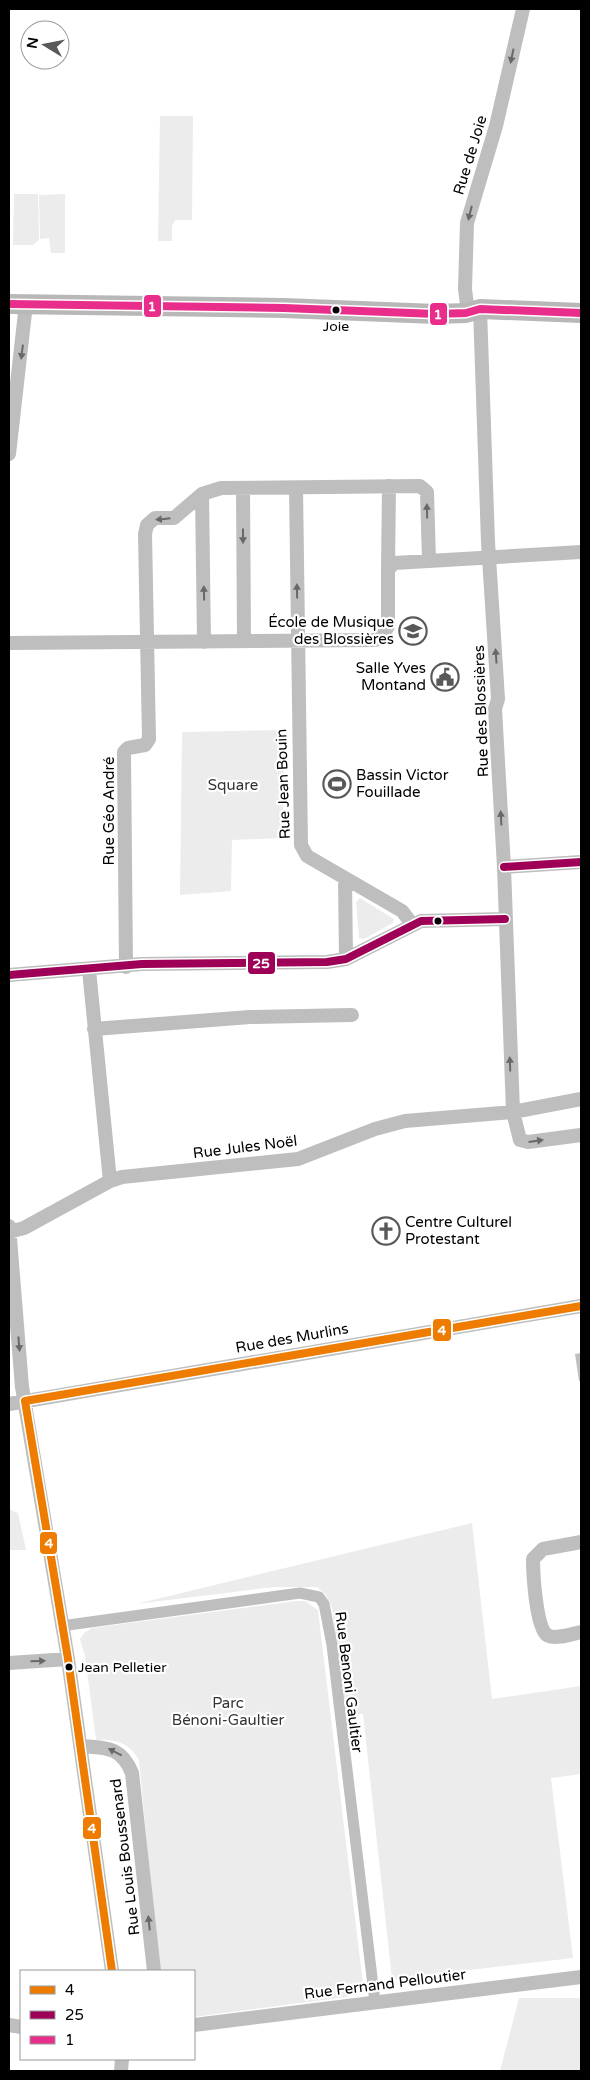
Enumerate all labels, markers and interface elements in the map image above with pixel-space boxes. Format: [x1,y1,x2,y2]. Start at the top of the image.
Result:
north arrow [20,20,70,70]
text: N [23,36,42,50]
one-way arrow [508,49,516,64]
street label: Rue de Joie [449,113,491,197]
one-way arrow [466,205,474,220]
line badge: 1 [143,294,162,318]
text: 1 [148,298,156,315]
line badge: 1 [429,302,448,326]
marker: Joie [331,305,341,315]
text: 1 [434,306,442,323]
place label: Joie [323,318,349,335]
one-way arrow [18,344,26,360]
one-way arrow [423,503,431,519]
one-way arrow [154,515,170,523]
one-way arrow [239,529,247,545]
one-way arrow [293,583,301,599]
one-way arrow [200,585,208,601]
place label: École de Musique des Blossières [268,613,394,648]
school or university icon: École de Musique des Blossières [398,616,428,646]
street label: Rue des Blossières [470,645,492,777]
one-way arrow [491,648,499,664]
place label: Salle Yves Montand [356,659,426,694]
public building icon: Salle Yves Montand [430,662,460,692]
street label: Rue Jean Bouin [272,728,294,840]
street label: Rue Géo André [100,757,118,865]
place label: Bassin Victor Fouillade [356,766,449,801]
sports icon: Bassin Victor Fouillade [322,769,352,799]
park label: Square [208,776,258,794]
one-way arrow [497,810,505,826]
unlabelled marker [433,916,443,926]
line badge: 25 [247,951,276,975]
text: 25 [252,955,270,972]
one-way arrow [506,1055,514,1071]
street label: Rue Jules Noël [192,1132,298,1162]
one-way arrow [529,1137,545,1145]
place label: Centre Culturel Protestant [405,1213,512,1248]
church icon: Centre Culturel Protestant [371,1216,401,1246]
line badge: 4 [432,1318,452,1342]
street label: Rue des Murlins [234,1319,350,1357]
text: 4 [438,1322,447,1339]
one-way arrow [15,1337,23,1353]
line badge: 4 [39,1531,58,1555]
text: 4 [45,1535,54,1552]
street label: Rue Benoni Gaultier [331,1610,367,1754]
one-way arrow [30,1657,46,1665]
place label: Jean Pelletier [78,1659,167,1676]
marker: Jean Pelletier [64,1662,74,1672]
park label: Parc Bénoni-Gaultier [172,1694,284,1729]
one-way arrow [107,1748,122,1756]
street label: Rue Louis Boussenard [106,1778,144,1936]
line badge: 4 [82,1816,102,1840]
text: 4 [88,1820,97,1837]
one-way arrow [145,1914,153,1930]
street label: Rue Fernand Pelloutier [303,1965,467,2003]
legend [20,1970,195,2060]
text: 4 [65,1981,74,1999]
text: 25 [65,2006,84,2024]
text: 1 [65,2031,74,2049]

